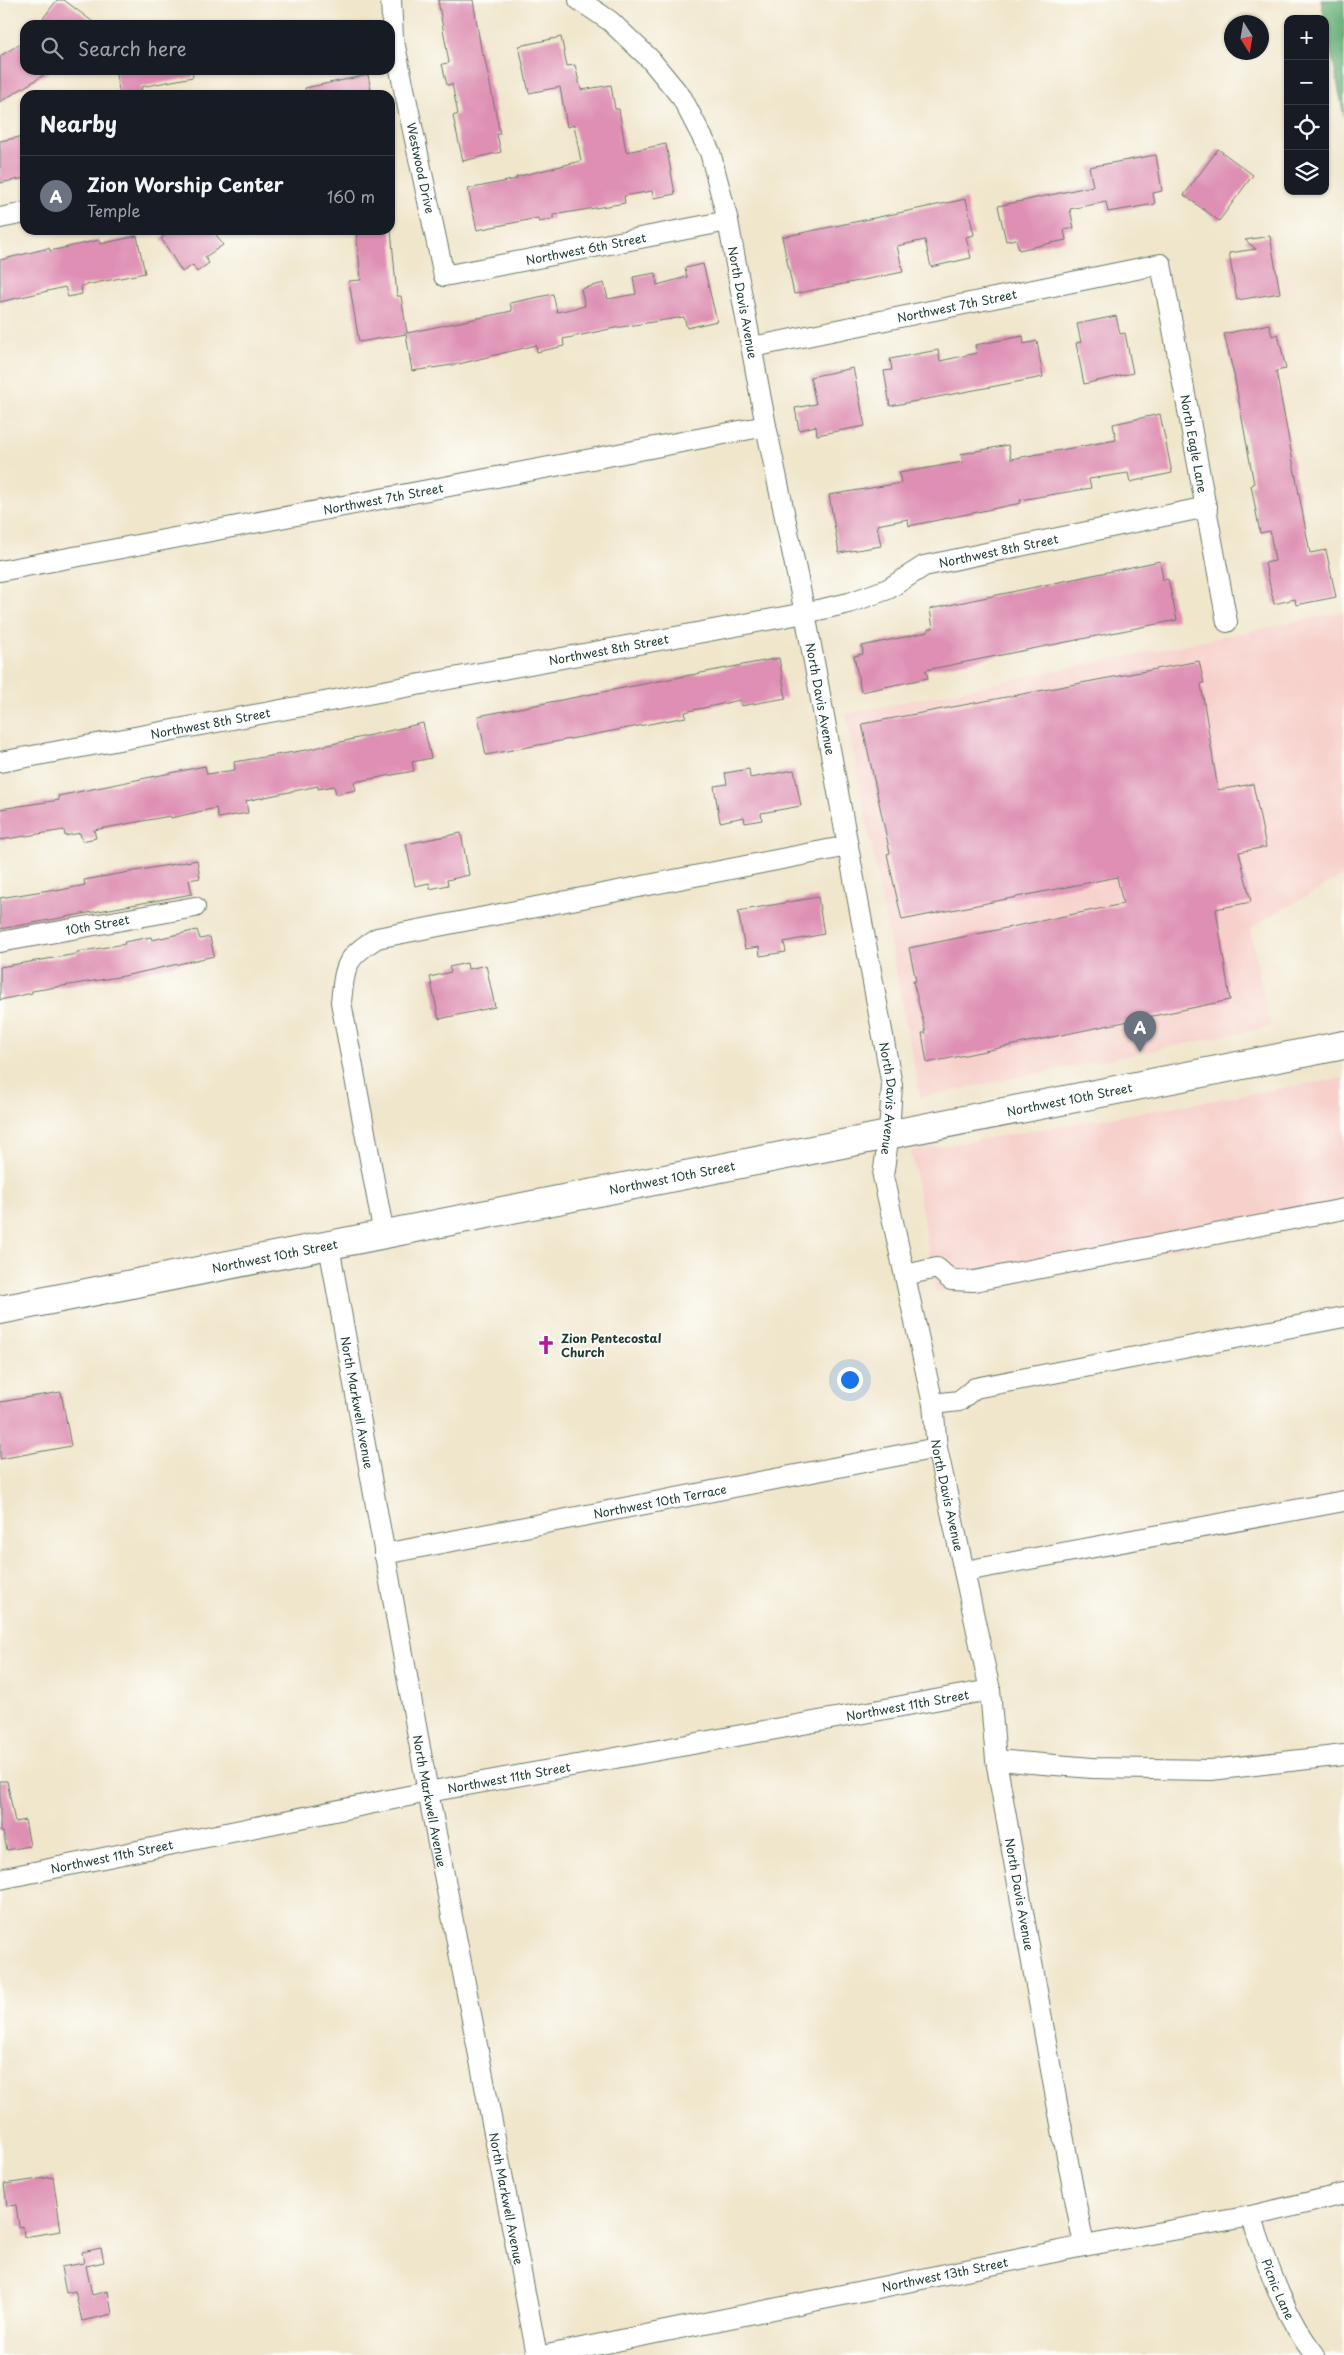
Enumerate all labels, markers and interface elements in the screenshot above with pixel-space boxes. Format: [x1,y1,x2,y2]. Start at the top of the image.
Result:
north arrow [1224,15,1269,60]
map controls [1284,15,1329,195]
button: + [1284,15,1329,60]
search box [20,20,395,75]
icon: search [38,34,66,62]
text: Search here [78,34,187,62]
button: − [1284,60,1329,105]
button: locate [1284,105,1329,150]
text: Nearby [40,107,117,139]
street label: Westwood Drive [403,121,439,215]
button: layers [1284,150,1329,195]
text: Zion Worship Center [87,170,284,198]
text: A [50,184,62,208]
text: 160 m [327,184,375,208]
text: Temple [87,198,140,222]
street label: Northwest 6th Street [524,228,648,269]
street label: North Davis Avenue [724,245,762,361]
street label: Northwest 7th Street [895,285,1018,326]
street label: North Eagle Lane [1176,393,1212,495]
street label: Northwest 7th Street [322,478,445,519]
street label: Northwest 8th Street [937,529,1060,572]
street label: Northwest 8th Street [547,629,670,669]
street label: North Davis Avenue [802,641,840,757]
street label: Northwest 8th Street [149,703,272,743]
street label: 10th Street [64,910,131,939]
pin: A [1124,1011,1156,1052]
street label: North Davis Avenue [875,1040,901,1157]
street label: Northwest 10th Street [1005,1078,1134,1120]
street label: Northwest 10th Street [608,1156,737,1199]
street label: Northwest 10th Street [210,1235,339,1277]
place label: Zion Pentecostal Church [561,1329,662,1361]
church icon: Zion Pentecostal Church [535,1334,557,1356]
street label: North Markwell Avenue [337,1335,378,1471]
your location [837,1367,863,1393]
street label: North Davis Avenue [927,1438,968,1553]
street label: Northwest 10th Terrace [592,1480,728,1523]
street label: Northwest 11th Street [845,1685,970,1725]
street label: North Markwell Avenue [409,1733,451,1869]
street label: Northwest 11th Street [446,1757,572,1797]
street label: Northwest 11th Street [49,1835,175,1878]
street label: North Davis Avenue [1001,1836,1039,1952]
street label: North Markwell Avenue [485,2131,528,2267]
street label: Northwest 13th Street [880,2253,1010,2296]
street label: Picnic Lane [1257,2256,1299,2323]

